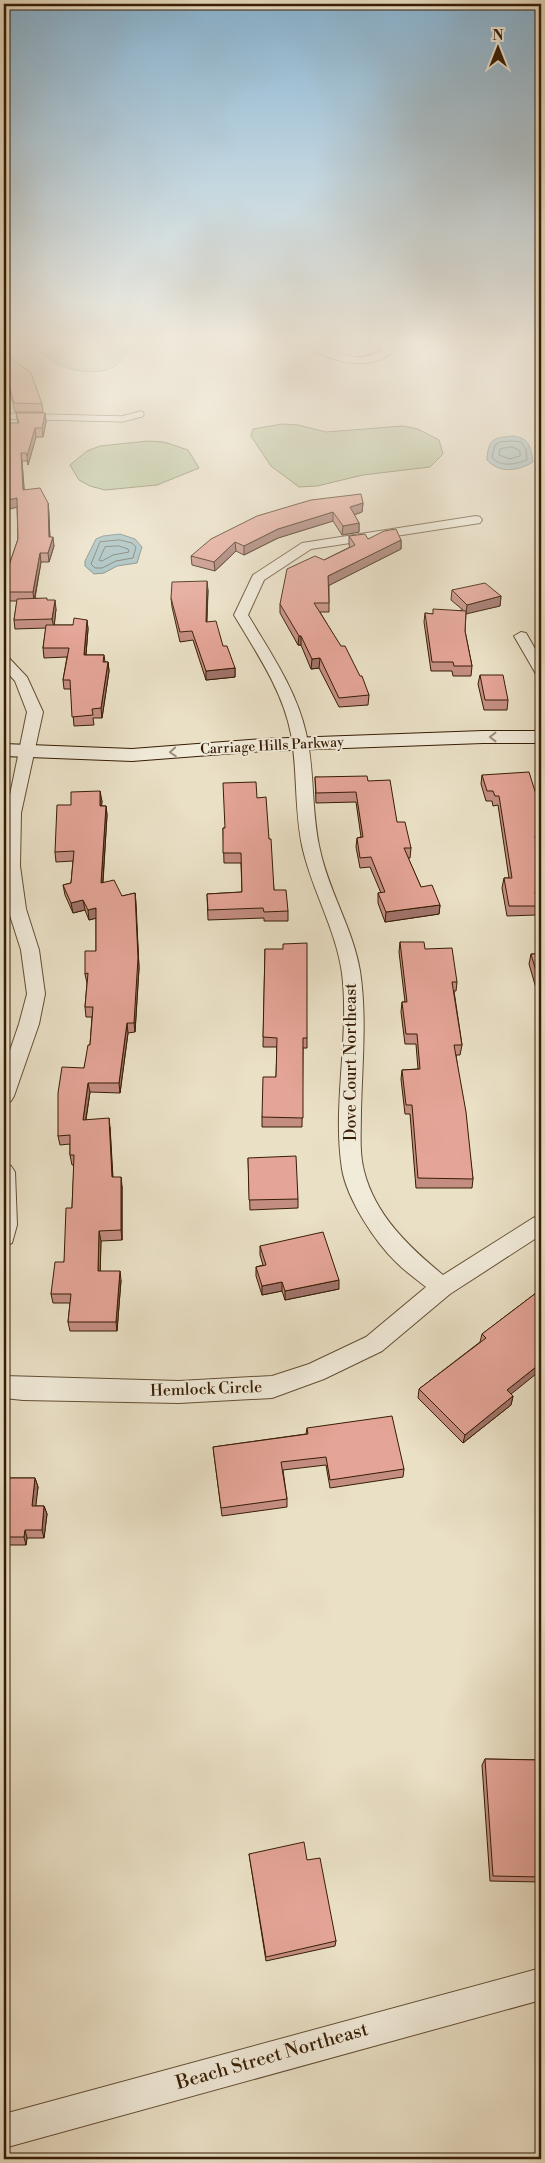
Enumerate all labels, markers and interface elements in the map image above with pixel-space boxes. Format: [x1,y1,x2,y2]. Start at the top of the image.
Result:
north arrow [472,22,522,72]
text: N [492,27,504,45]
one-way arrow [488,732,496,742]
street label: Carriage Hills Parkway [200,733,344,759]
one-way arrow [169,746,177,757]
street label: Dove Court Northeast [341,983,361,1141]
street label: Hemlock Circle [150,1377,262,1401]
street label: Beach Street Northeast [172,2017,371,2095]

